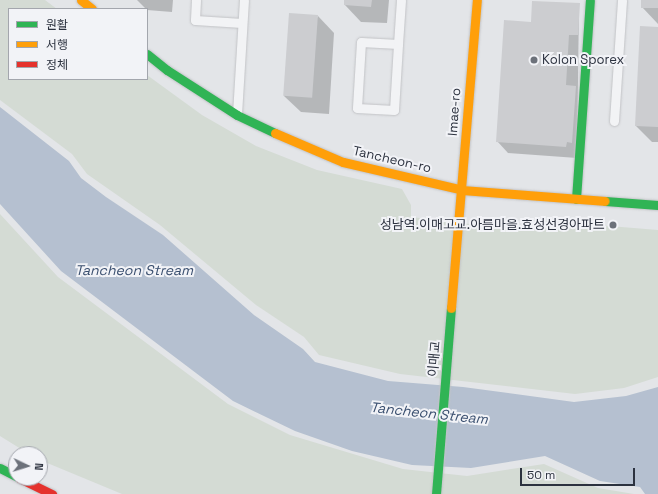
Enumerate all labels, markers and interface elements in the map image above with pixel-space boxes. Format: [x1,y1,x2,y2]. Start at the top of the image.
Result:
legend [8,8,148,80]
text: 원활 [46,17,68,33]
text: 서행 [46,37,68,53]
place label: Kolon Sporex [542,52,624,68]
marker: Kolon Sporex [529,55,539,65]
text: 정체 [46,57,68,73]
street label: Imae-ro [446,88,464,136]
street label: Tancheon-ro [351,143,433,177]
place label: 성남역.이매고교.아름마을.효성선경아파트 [380,217,605,233]
marker: 성남역.이매고교.아름마을.효성선경아파트 [608,220,618,230]
water label: Tancheon Stream [75,262,193,278]
street label: 이매교 [426,340,444,378]
water label: Tancheon Stream [369,398,489,428]
north arrow [8,446,48,486]
scale bar [522,460,637,486]
text: N [32,463,46,471]
text: 50 m [527,467,555,483]

